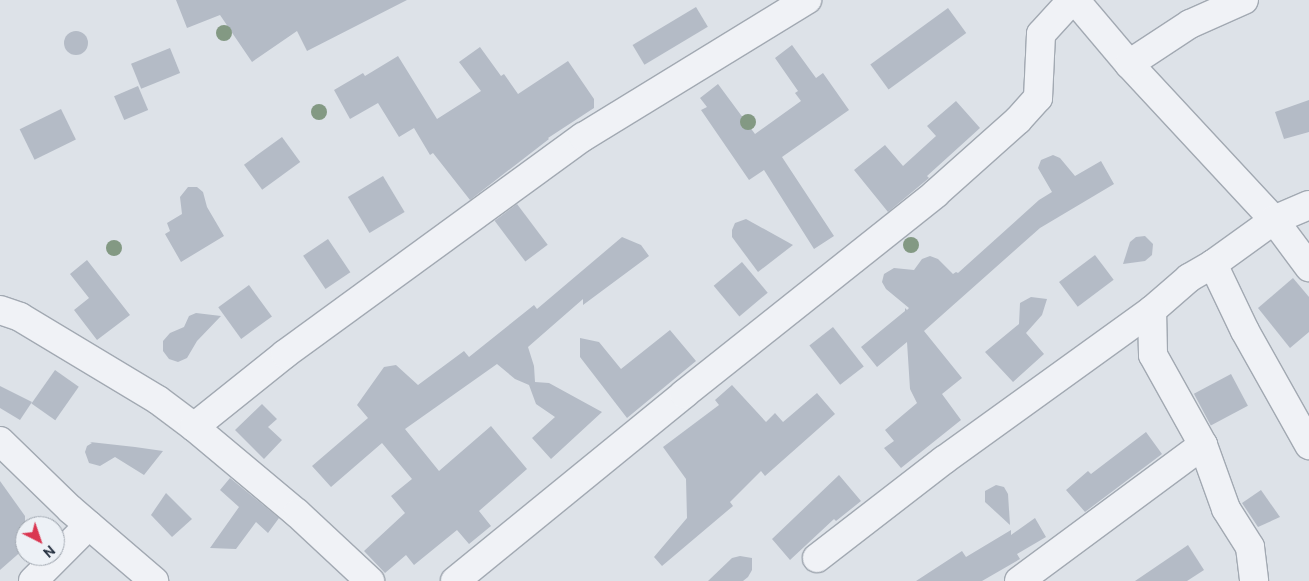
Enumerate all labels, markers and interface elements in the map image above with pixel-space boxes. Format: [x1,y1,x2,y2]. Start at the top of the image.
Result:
north arrow [15,516,65,566]
text: N [40,542,58,561]

